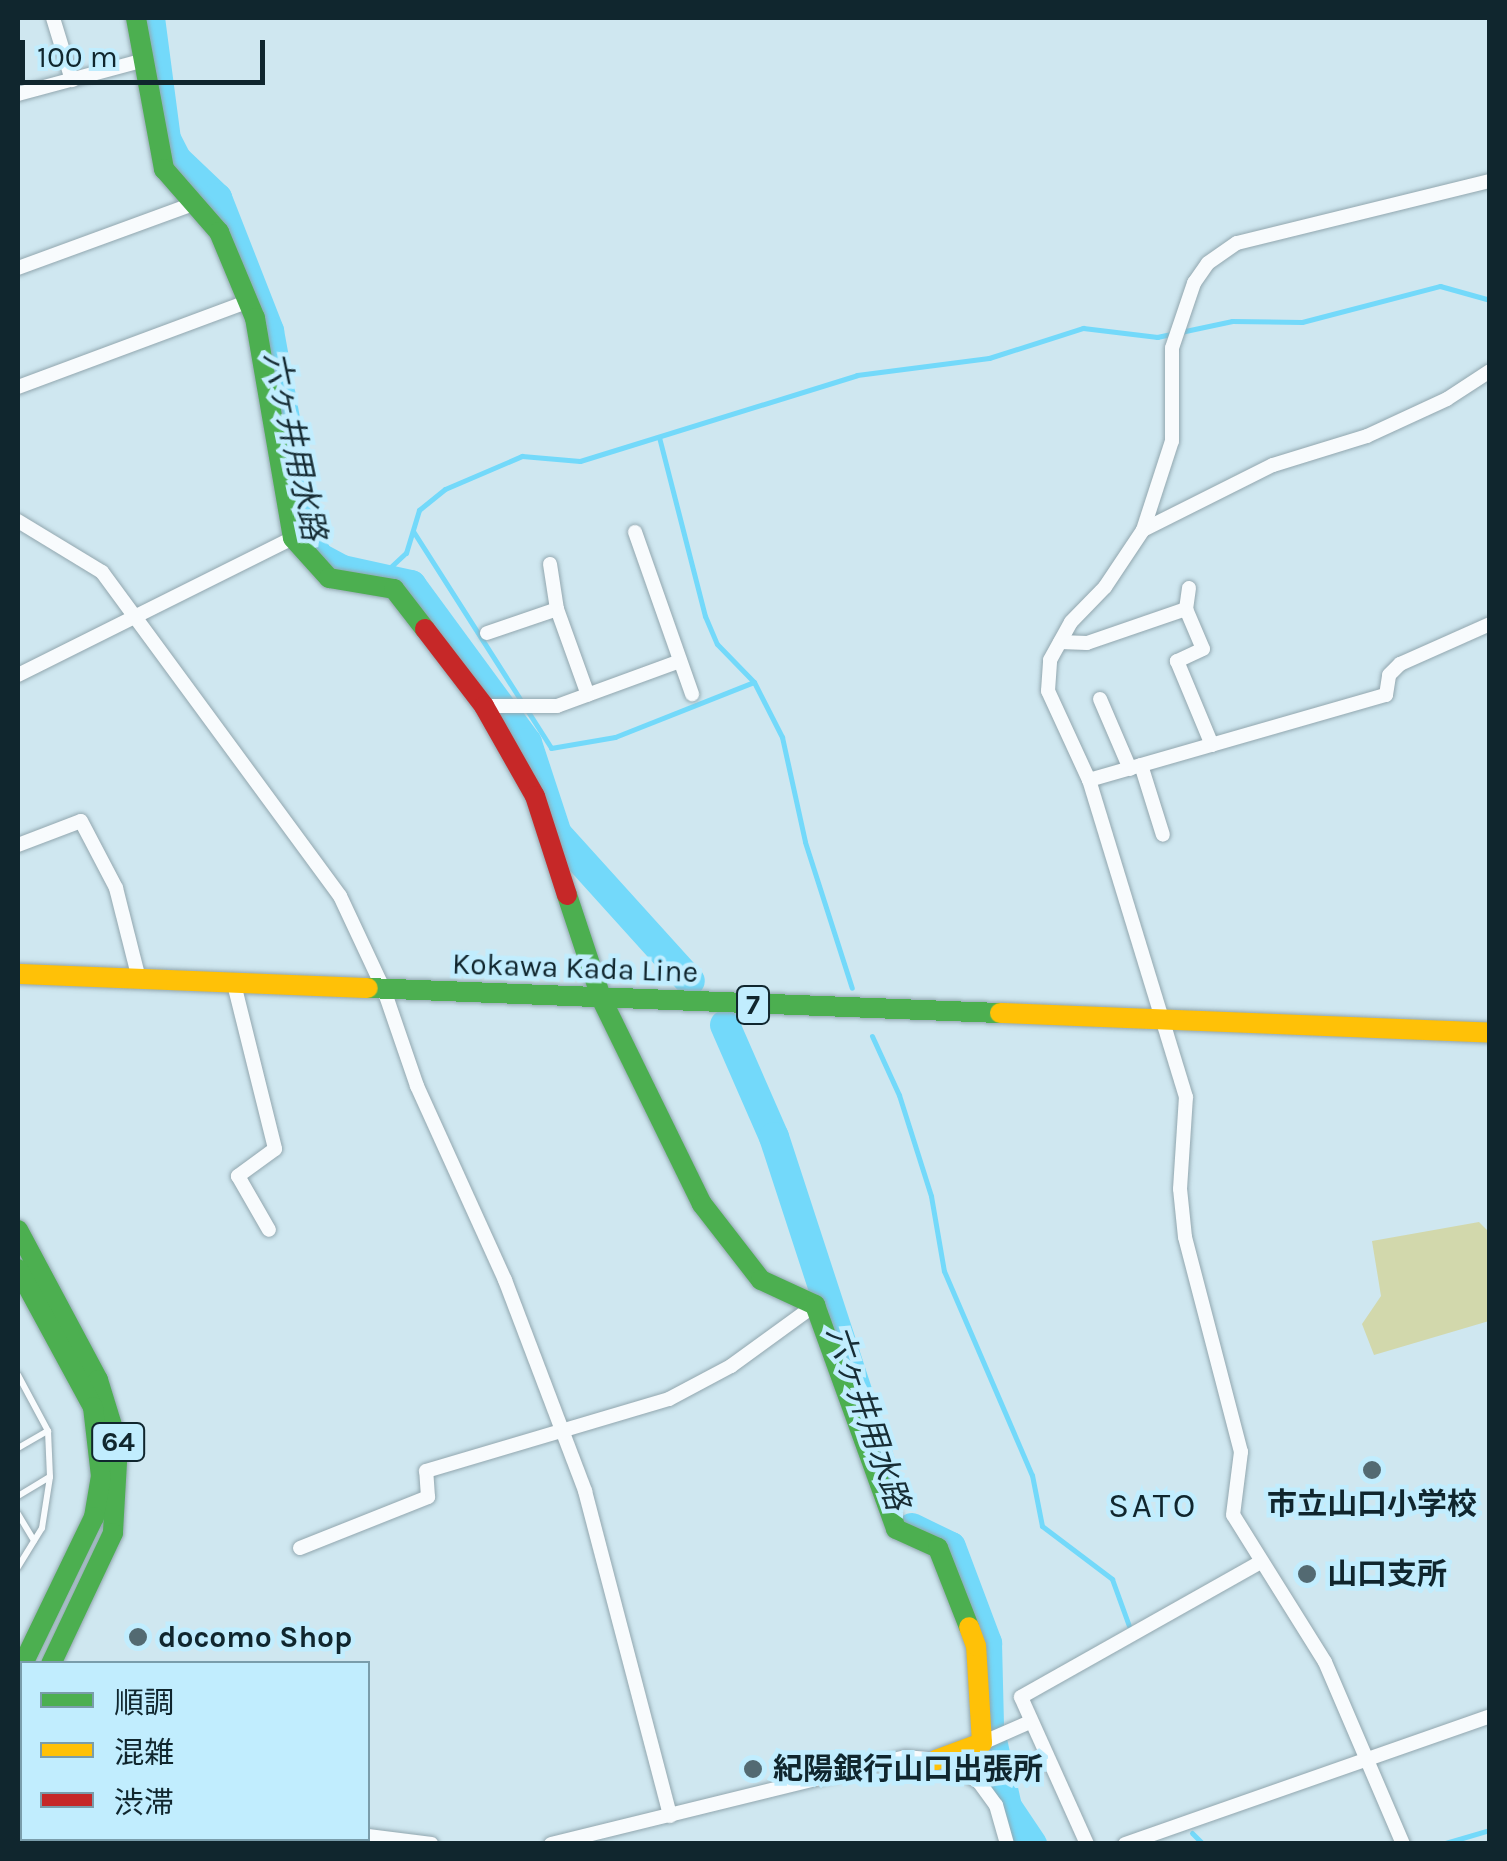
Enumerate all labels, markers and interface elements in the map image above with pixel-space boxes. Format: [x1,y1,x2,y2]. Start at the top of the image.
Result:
scale bar [25,20,270,82]
text: 100 m [37,39,118,75]
water label: 六ヶ井用水路 [255,348,333,544]
street label: Kokawa Kada Line [451,946,699,990]
road number: 7 [736,982,770,1028]
water label: 六ヶ井用水路 [818,1321,916,1515]
road number: 64 [90,1419,146,1465]
marker: 市立山口小学校 [1361,1459,1383,1481]
district label: SATO [1108,1485,1198,1527]
place label: 市立山口小学校 [1267,1486,1477,1522]
place label: 山口支所 [1327,1556,1447,1592]
marker: 山口支所 [1296,1563,1318,1585]
place label: docomo Shop [158,1619,352,1655]
marker: docomo Shop [127,1626,149,1648]
legend [20,1661,370,1841]
text: 順調 [114,1685,174,1721]
text: 混雑 [114,1735,174,1771]
place label: 紀陽銀行山口出張所 [773,1751,1043,1787]
marker: 紀陽銀行山口出張所 [742,1758,764,1780]
text: 渋滞 [114,1785,174,1821]

